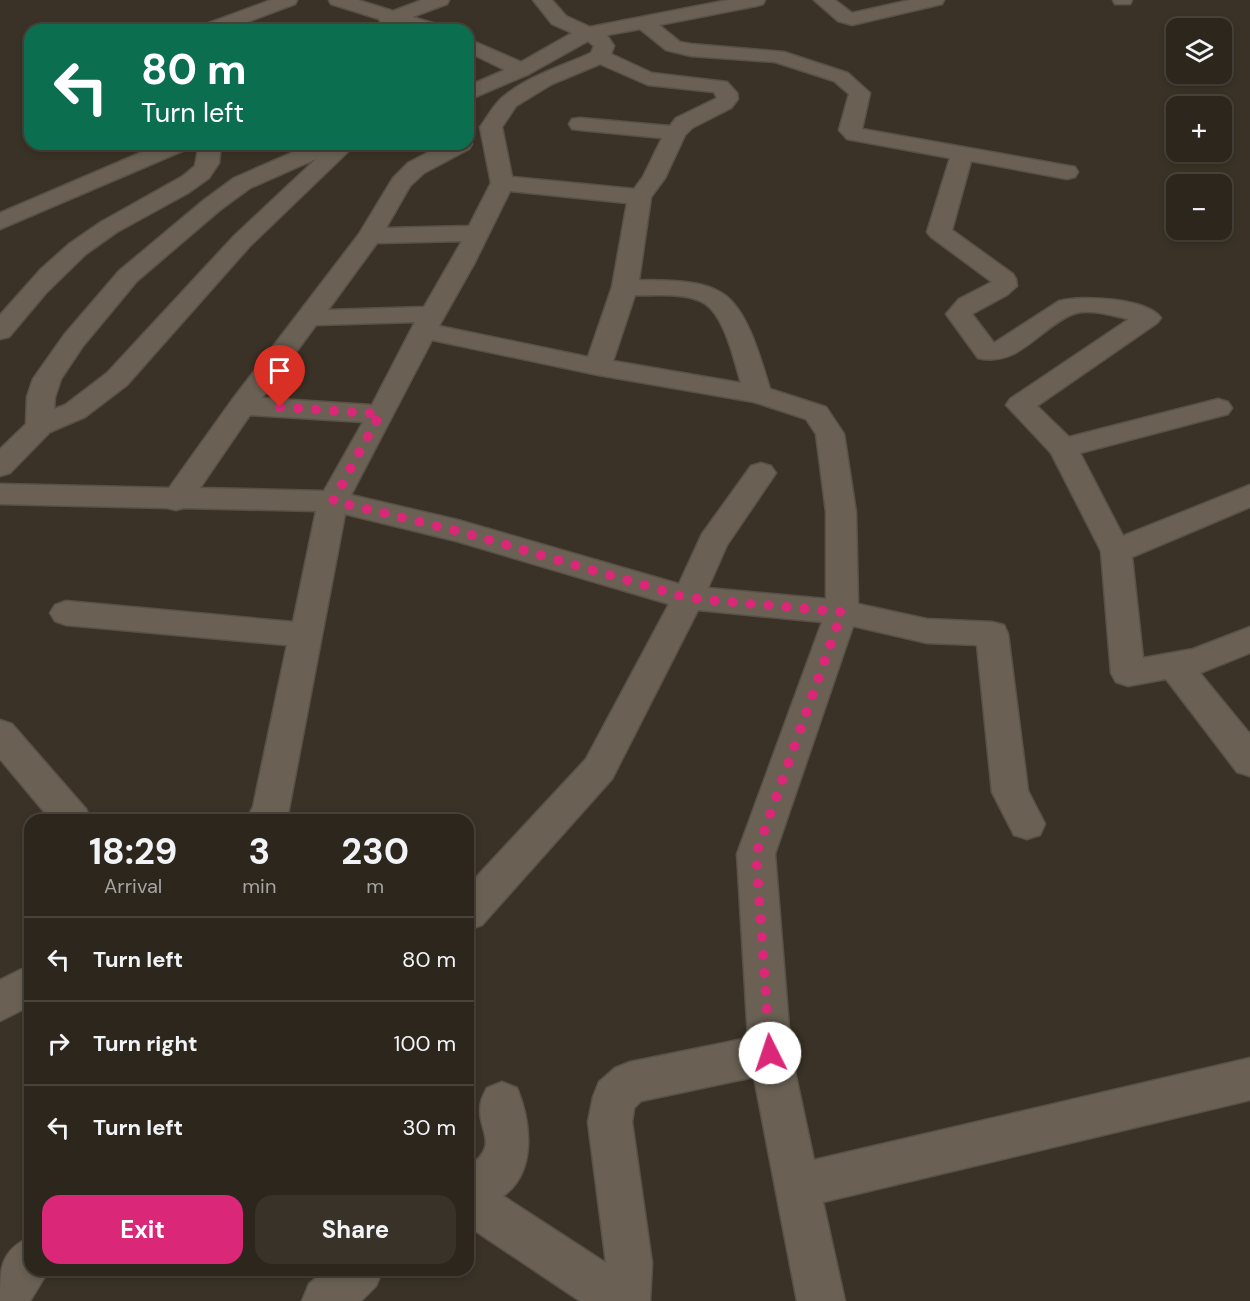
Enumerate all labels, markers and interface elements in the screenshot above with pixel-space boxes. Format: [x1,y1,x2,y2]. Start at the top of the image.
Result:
map controls [1166,18,1232,240]
button: layers [1166,18,1232,84]
text: 80 m [141,42,247,97]
icon: left [42,48,120,126]
text: Turn left [141,95,244,130]
button: + [1166,96,1232,162]
button: − [1166,174,1232,240]
pin [254,345,305,407]
icon: arrive [263,354,296,387]
text: 18:29 [89,828,177,875]
text: 3 [248,828,270,875]
text: 230 [341,828,409,875]
text: Arrival [104,873,162,899]
text: min [242,873,276,899]
text: m [366,873,384,899]
icon: left [42,943,75,976]
text: Turn left [93,945,183,974]
text: 80 m [402,945,456,974]
position arrow [738,1021,802,1085]
icon: right [42,1027,75,1060]
text: Turn right [93,1029,198,1058]
text: 100 m [394,1029,456,1058]
icon: left [42,1111,75,1144]
text: Turn left [93,1113,183,1142]
text: 30 m [402,1113,456,1142]
button: Exit [42,1195,243,1264]
button: Share [255,1195,456,1264]

